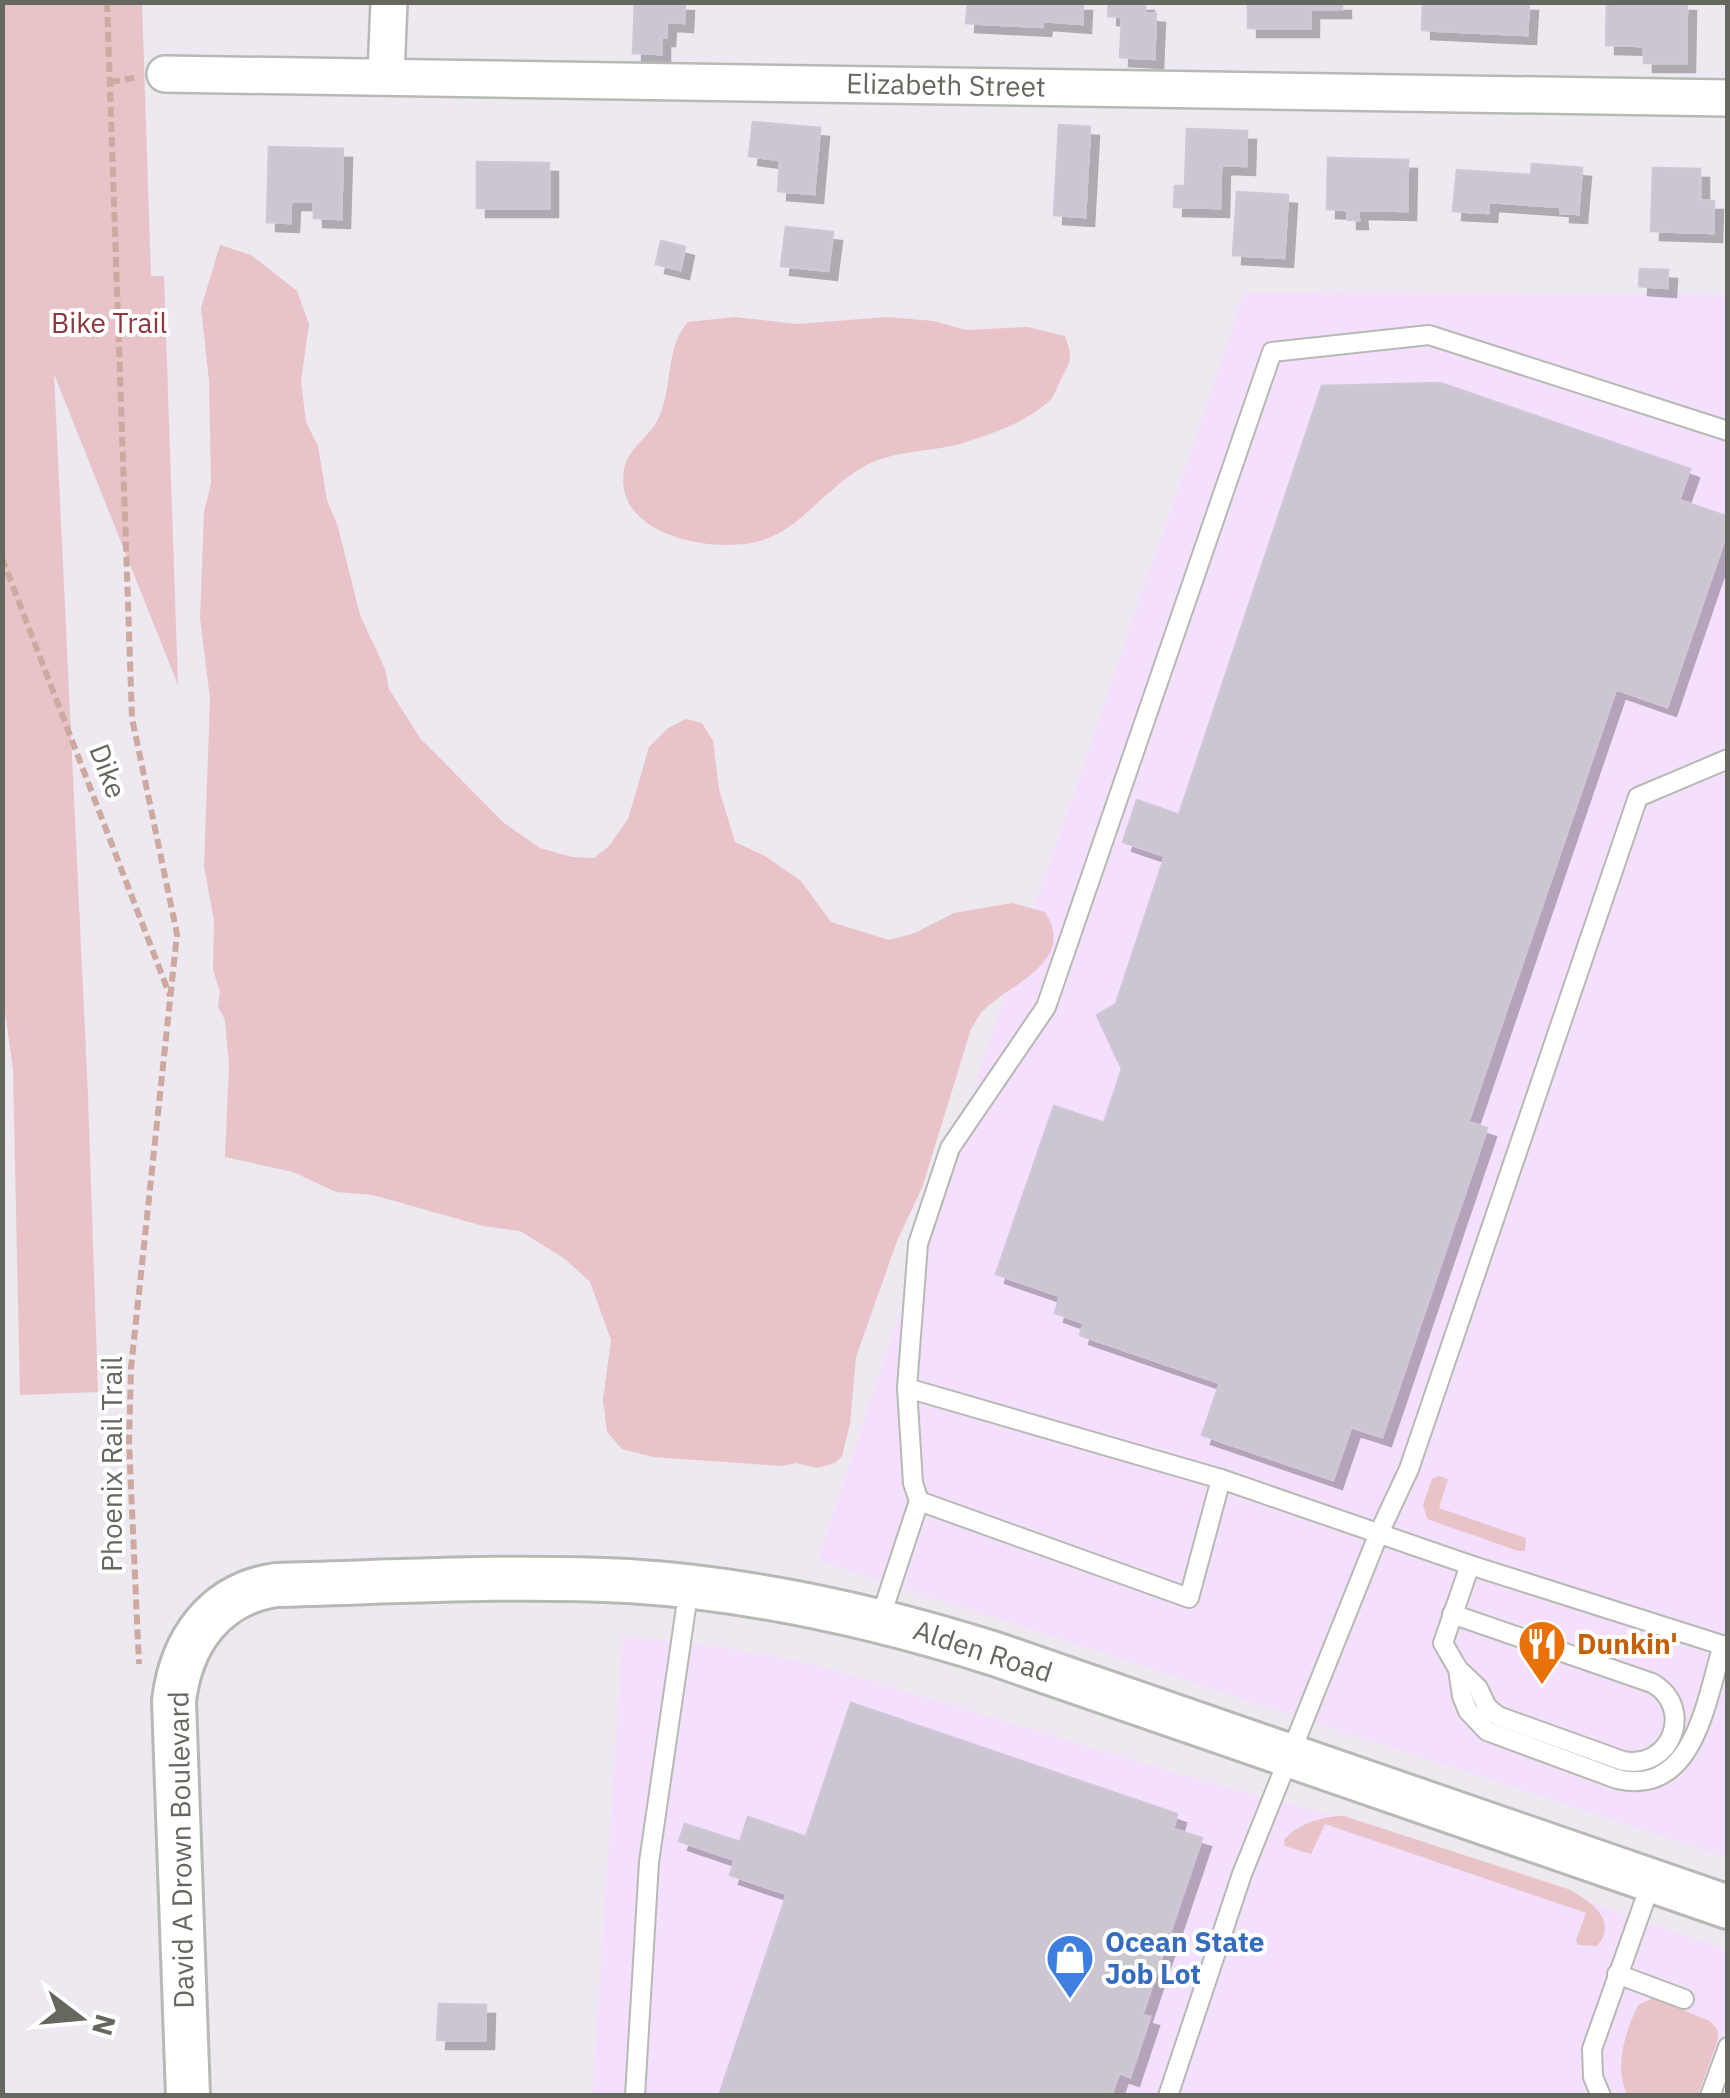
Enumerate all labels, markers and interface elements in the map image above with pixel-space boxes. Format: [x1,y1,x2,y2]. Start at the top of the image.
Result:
street label: Elizabeth Street [846,64,1046,105]
park label: Bike Trail [51,304,167,341]
street label: Dike [81,738,136,803]
street label: Phoenix Rail Trail [93,1356,130,1572]
street label: Alden Road [909,1611,1057,1690]
restaurant icon: Dunkin' [1516,1618,1568,1686]
place label: Dunkin' [1577,1625,1678,1662]
street label: David A Drown Boulevard [159,1691,202,2009]
place label: Ocean State Job Lot [1105,1923,1264,1992]
shop icon: Ocean State Job Lot [1044,1932,1096,2000]
north arrow [30,1968,130,2068]
text: N [84,2010,125,2040]

